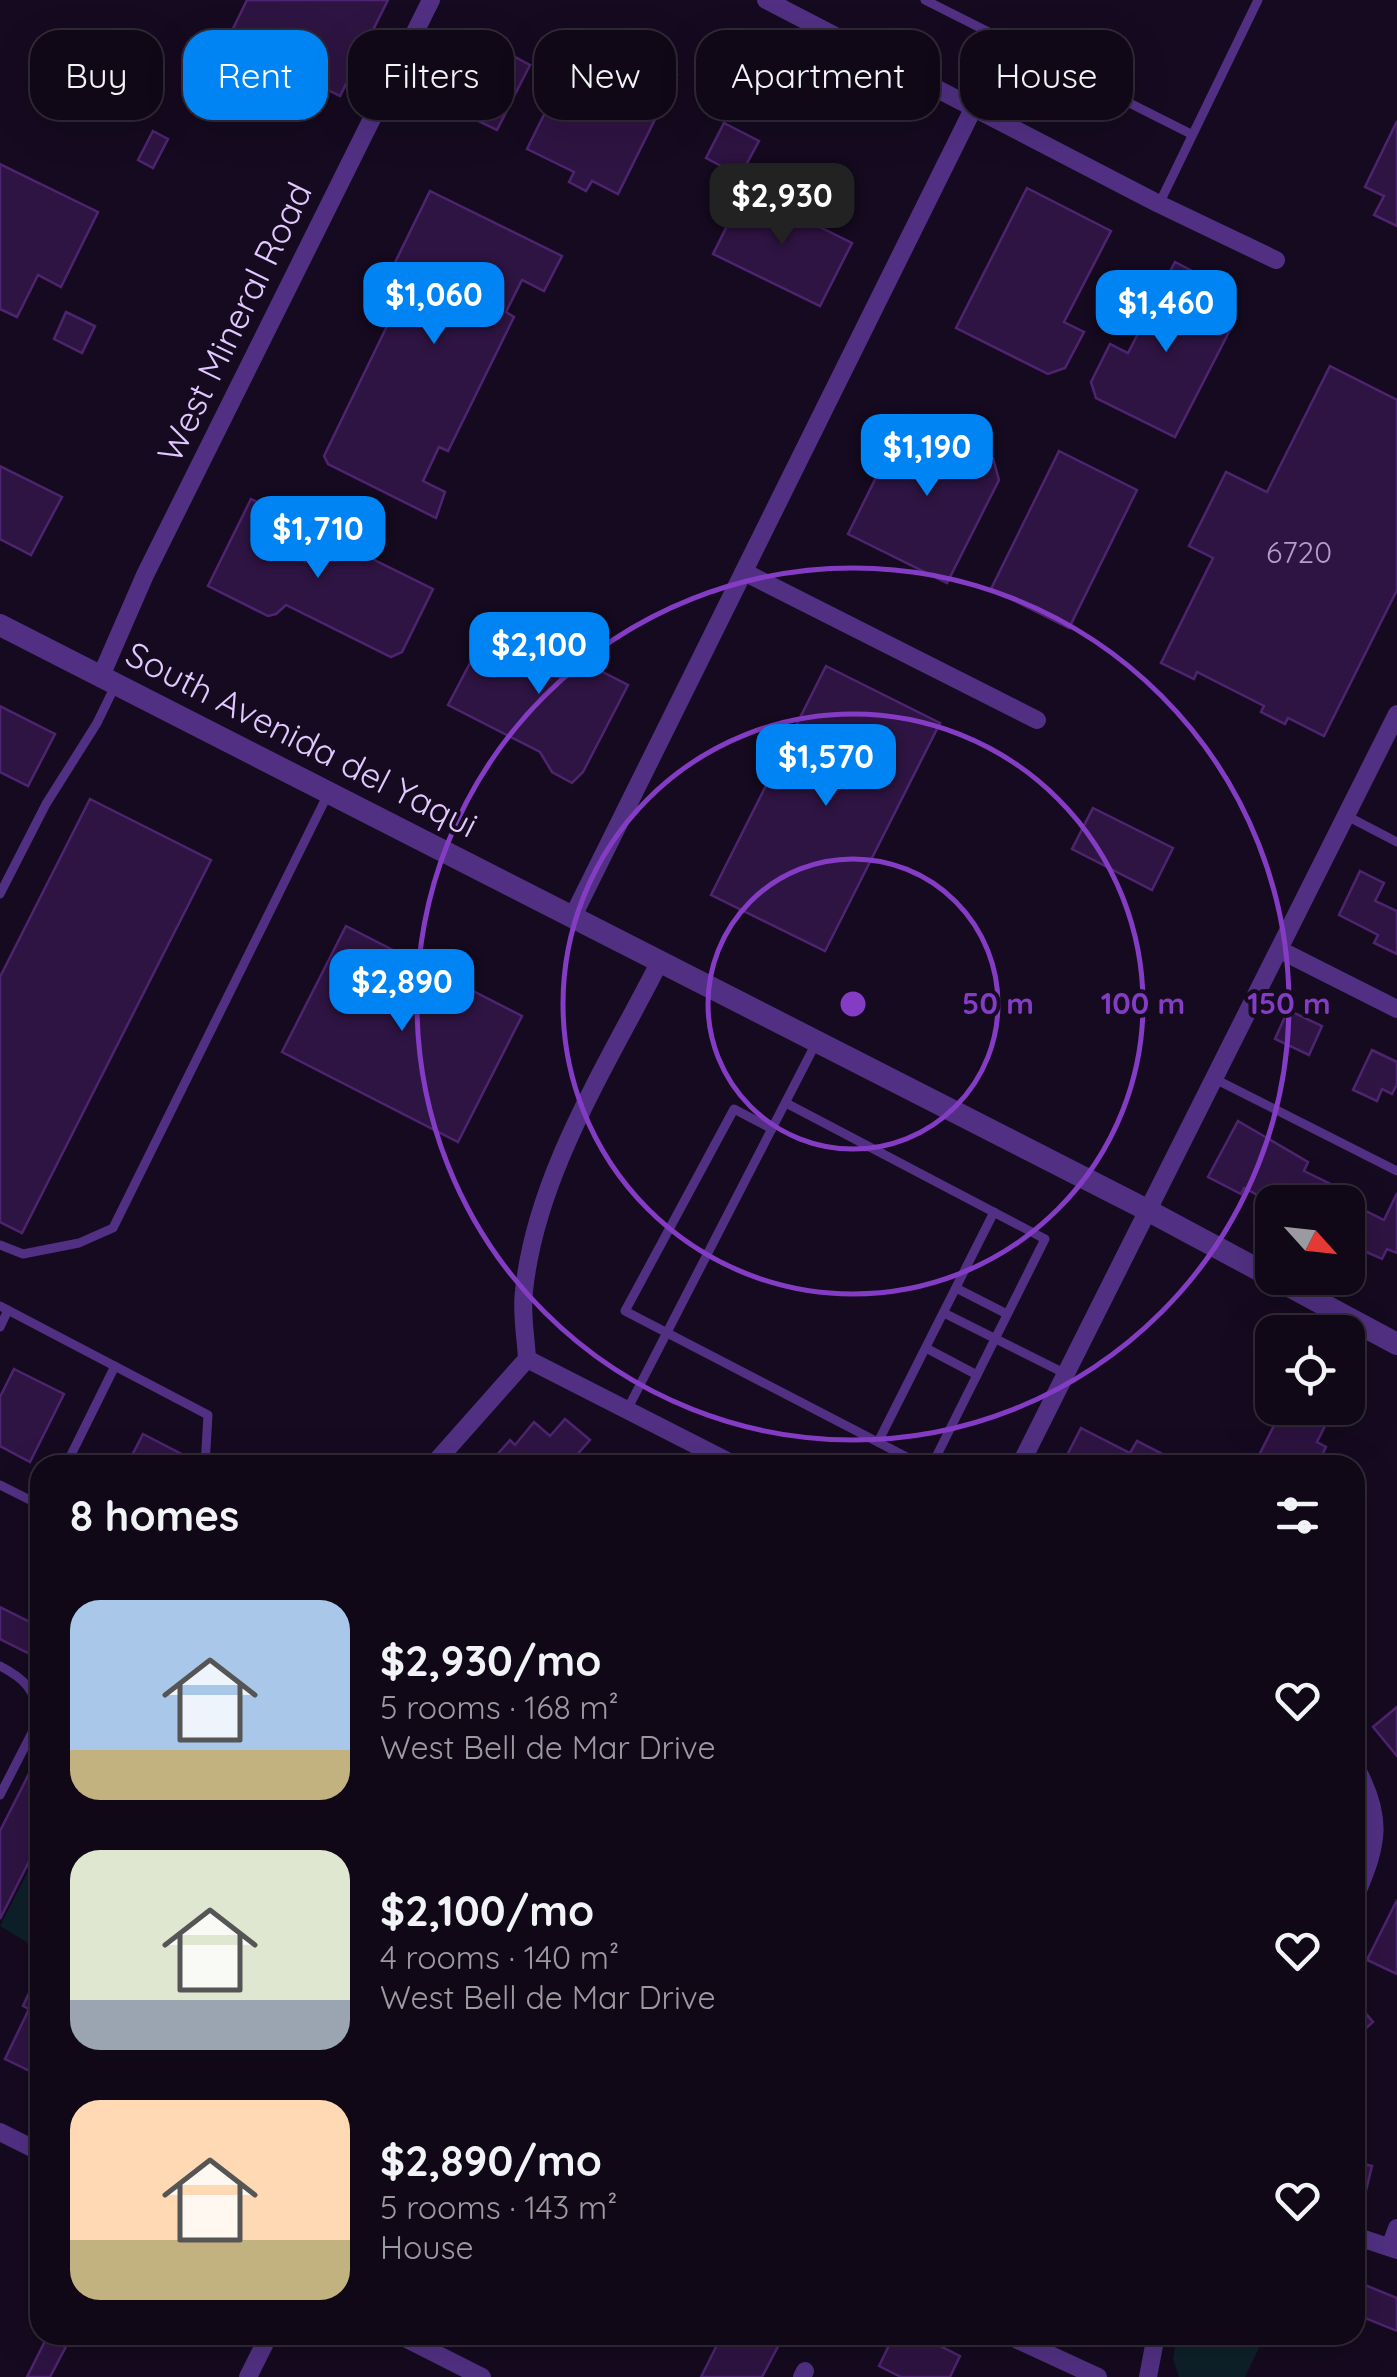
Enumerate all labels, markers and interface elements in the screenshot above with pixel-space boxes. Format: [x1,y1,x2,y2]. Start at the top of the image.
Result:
chip: Buy [30,30,163,120]
chip: Rent [183,30,328,120]
chip: Filters [348,30,514,120]
chip: New [534,30,676,120]
chip: Apartment [696,30,940,120]
chip: House [960,30,1133,120]
pin: $2,930 [701,163,863,248]
street label: West Mineral Road [147,175,321,469]
text: $2,930 [731,175,833,215]
pin: $1,060 [353,262,515,347]
pin: $1,460 [1085,270,1247,355]
text: $1,060 [385,274,483,314]
text: $1,460 [1118,282,1214,322]
pin: $1,190 [846,414,1008,499]
text: $1,190 [883,426,971,466]
pin: $1,710 [237,496,399,581]
text: $1,710 [272,508,364,548]
house number: 6720 [1266,533,1332,571]
pin: $2,100 [458,612,620,697]
text: $2,100 [491,624,587,664]
street label: South Avenida del Yaqui [119,631,485,847]
pin: $1,570 [745,724,907,809]
text: $1,570 [778,736,874,776]
pin: $2,890 [321,949,483,1034]
text: $2,890 [351,961,453,1001]
text: 50 m [962,984,1034,1022]
text: 100 m [1101,984,1185,1022]
text: 150 m [1247,984,1331,1022]
centre of rings [835,986,871,1022]
north arrow [1255,1185,1365,1295]
map controls [1255,1185,1365,1425]
button: locate [1255,1315,1365,1425]
icon: filters [1270,1488,1325,1543]
text: 8 homes [70,1489,239,1542]
text: $2,930/mo [380,1634,602,1687]
icon: home [150,1640,270,1760]
icon: heart [1270,1673,1325,1728]
text: 5 rooms · 168 m² [380,1687,619,1727]
text: West Bell de Mar Drive [380,1727,716,1767]
text: $2,100/mo [380,1884,594,1937]
icon: home [150,1890,270,2010]
icon: heart [1270,1923,1325,1978]
text: 4 rooms · 140 m² [380,1937,619,1977]
text: West Bell de Mar Drive [380,1977,716,2017]
text: $2,890/mo [380,2134,602,2187]
icon: home [150,2140,270,2260]
icon: heart [1270,2173,1325,2228]
text: 5 rooms · 143 m² [380,2187,617,2227]
text: House [380,2227,474,2267]

